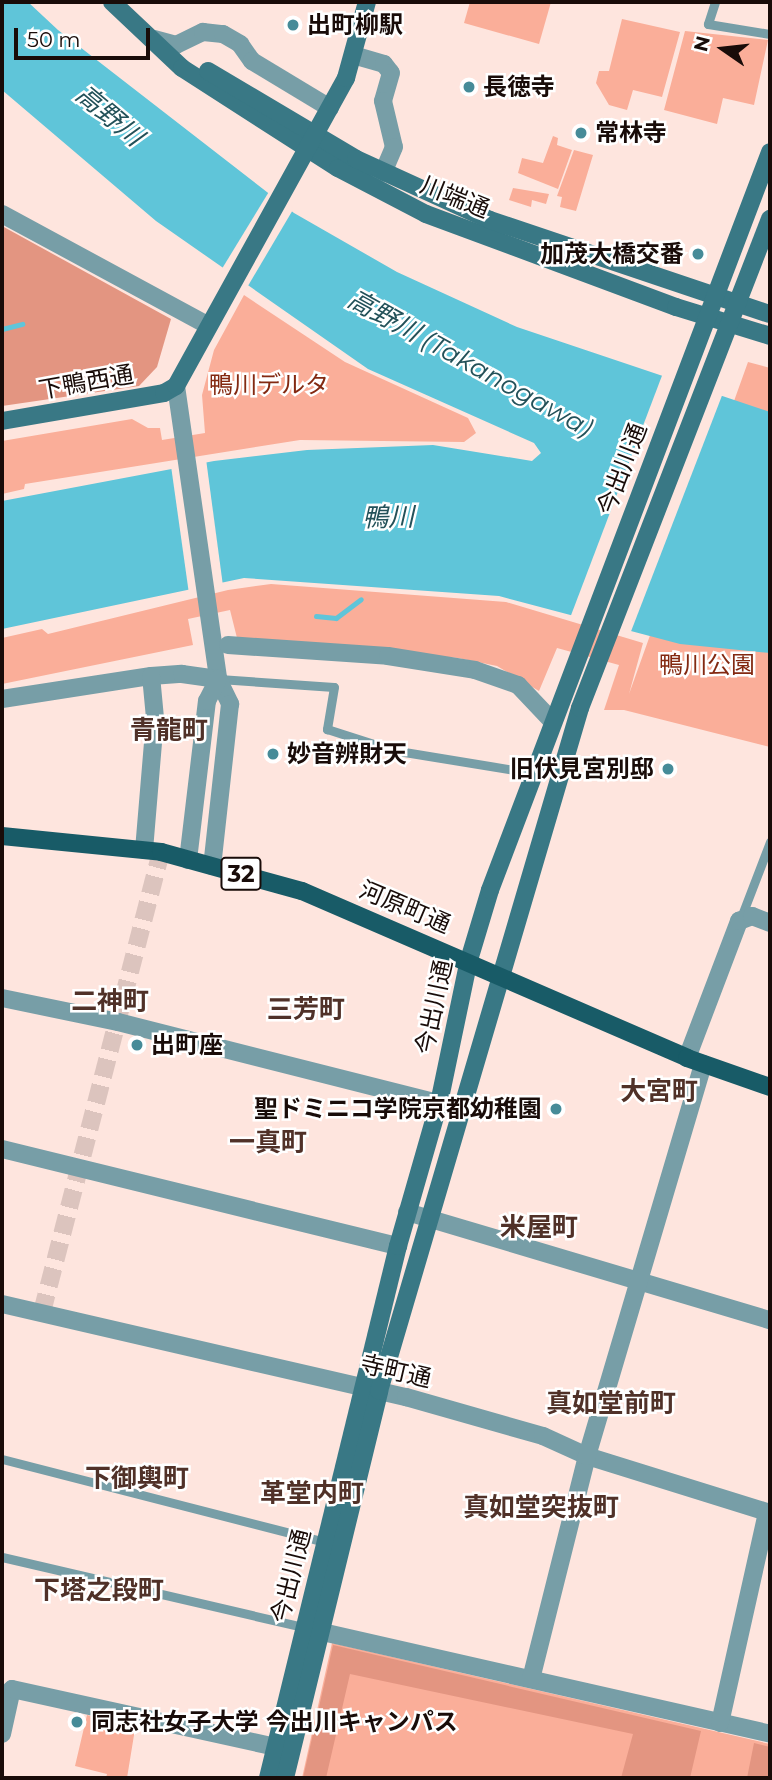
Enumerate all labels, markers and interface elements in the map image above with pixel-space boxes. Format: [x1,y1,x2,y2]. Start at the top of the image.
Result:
place label: 出町柳駅 [307,11,403,39]
scale bar [18,14,154,58]
north arrow [688,14,758,84]
marker: 出町柳駅 [285,17,301,33]
text: 50 m [27,27,81,52]
text: N [689,34,715,54]
place label: 長徳寺 [483,73,555,101]
water label: 高野川 [69,79,149,153]
marker: 長徳寺 [461,79,477,95]
place label: 常林寺 [595,119,667,147]
marker: 常林寺 [573,125,589,141]
street label: 川端通 [416,170,494,224]
place label: 加茂大橋交番 [540,240,684,268]
marker: 加茂大橋交番 [690,246,706,262]
water label: 高野川 (Takanogawa) [342,284,598,444]
street label: 下鴨西通 [36,359,136,405]
park label: 鴨川デルタ [209,371,329,399]
street label: 今出川通 [591,419,653,519]
water label: 鴨川 [362,502,414,534]
park label: 鴨川公園 [659,651,755,679]
district label: 青龍町 [130,715,208,747]
place label: 妙音辨財天 [287,740,407,768]
marker: 妙音辨財天 [265,746,281,762]
place label: 旧伏見宮別邸 [510,755,654,783]
marker: 旧伏見宮別邸 [660,761,676,777]
road number: 32 [220,854,262,894]
street label: 河原町通 [355,875,455,939]
street label: 今出川通 [410,957,458,1057]
district label: 二神町 [71,986,149,1018]
district label: 三芳町 [267,994,345,1026]
place label: 出町座 [151,1031,223,1059]
marker: 出町座 [129,1037,145,1053]
district label: 大宮町 [620,1076,698,1108]
place label: 聖ドミニコ学院京都幼稚園 [254,1095,542,1123]
marker: 聖ドミニコ学院京都幼稚園 [548,1101,564,1117]
district label: 一真町 [229,1127,307,1159]
district label: 米屋町 [500,1212,578,1244]
street label: 寺町通 [358,1349,434,1393]
district label: 真如堂前町 [546,1388,676,1420]
district label: 下御輿町 [85,1463,189,1495]
district label: 革堂内町 [260,1478,364,1510]
district label: 真如堂突抜町 [463,1492,619,1524]
street label: 今出川通 [265,1526,317,1626]
district label: 下塔之段町 [34,1575,164,1607]
place label: 同志社女子大学 今出川キャンパス [91,1708,458,1736]
marker: 同志社女子大学 今出川キャンパス [69,1714,85,1730]

